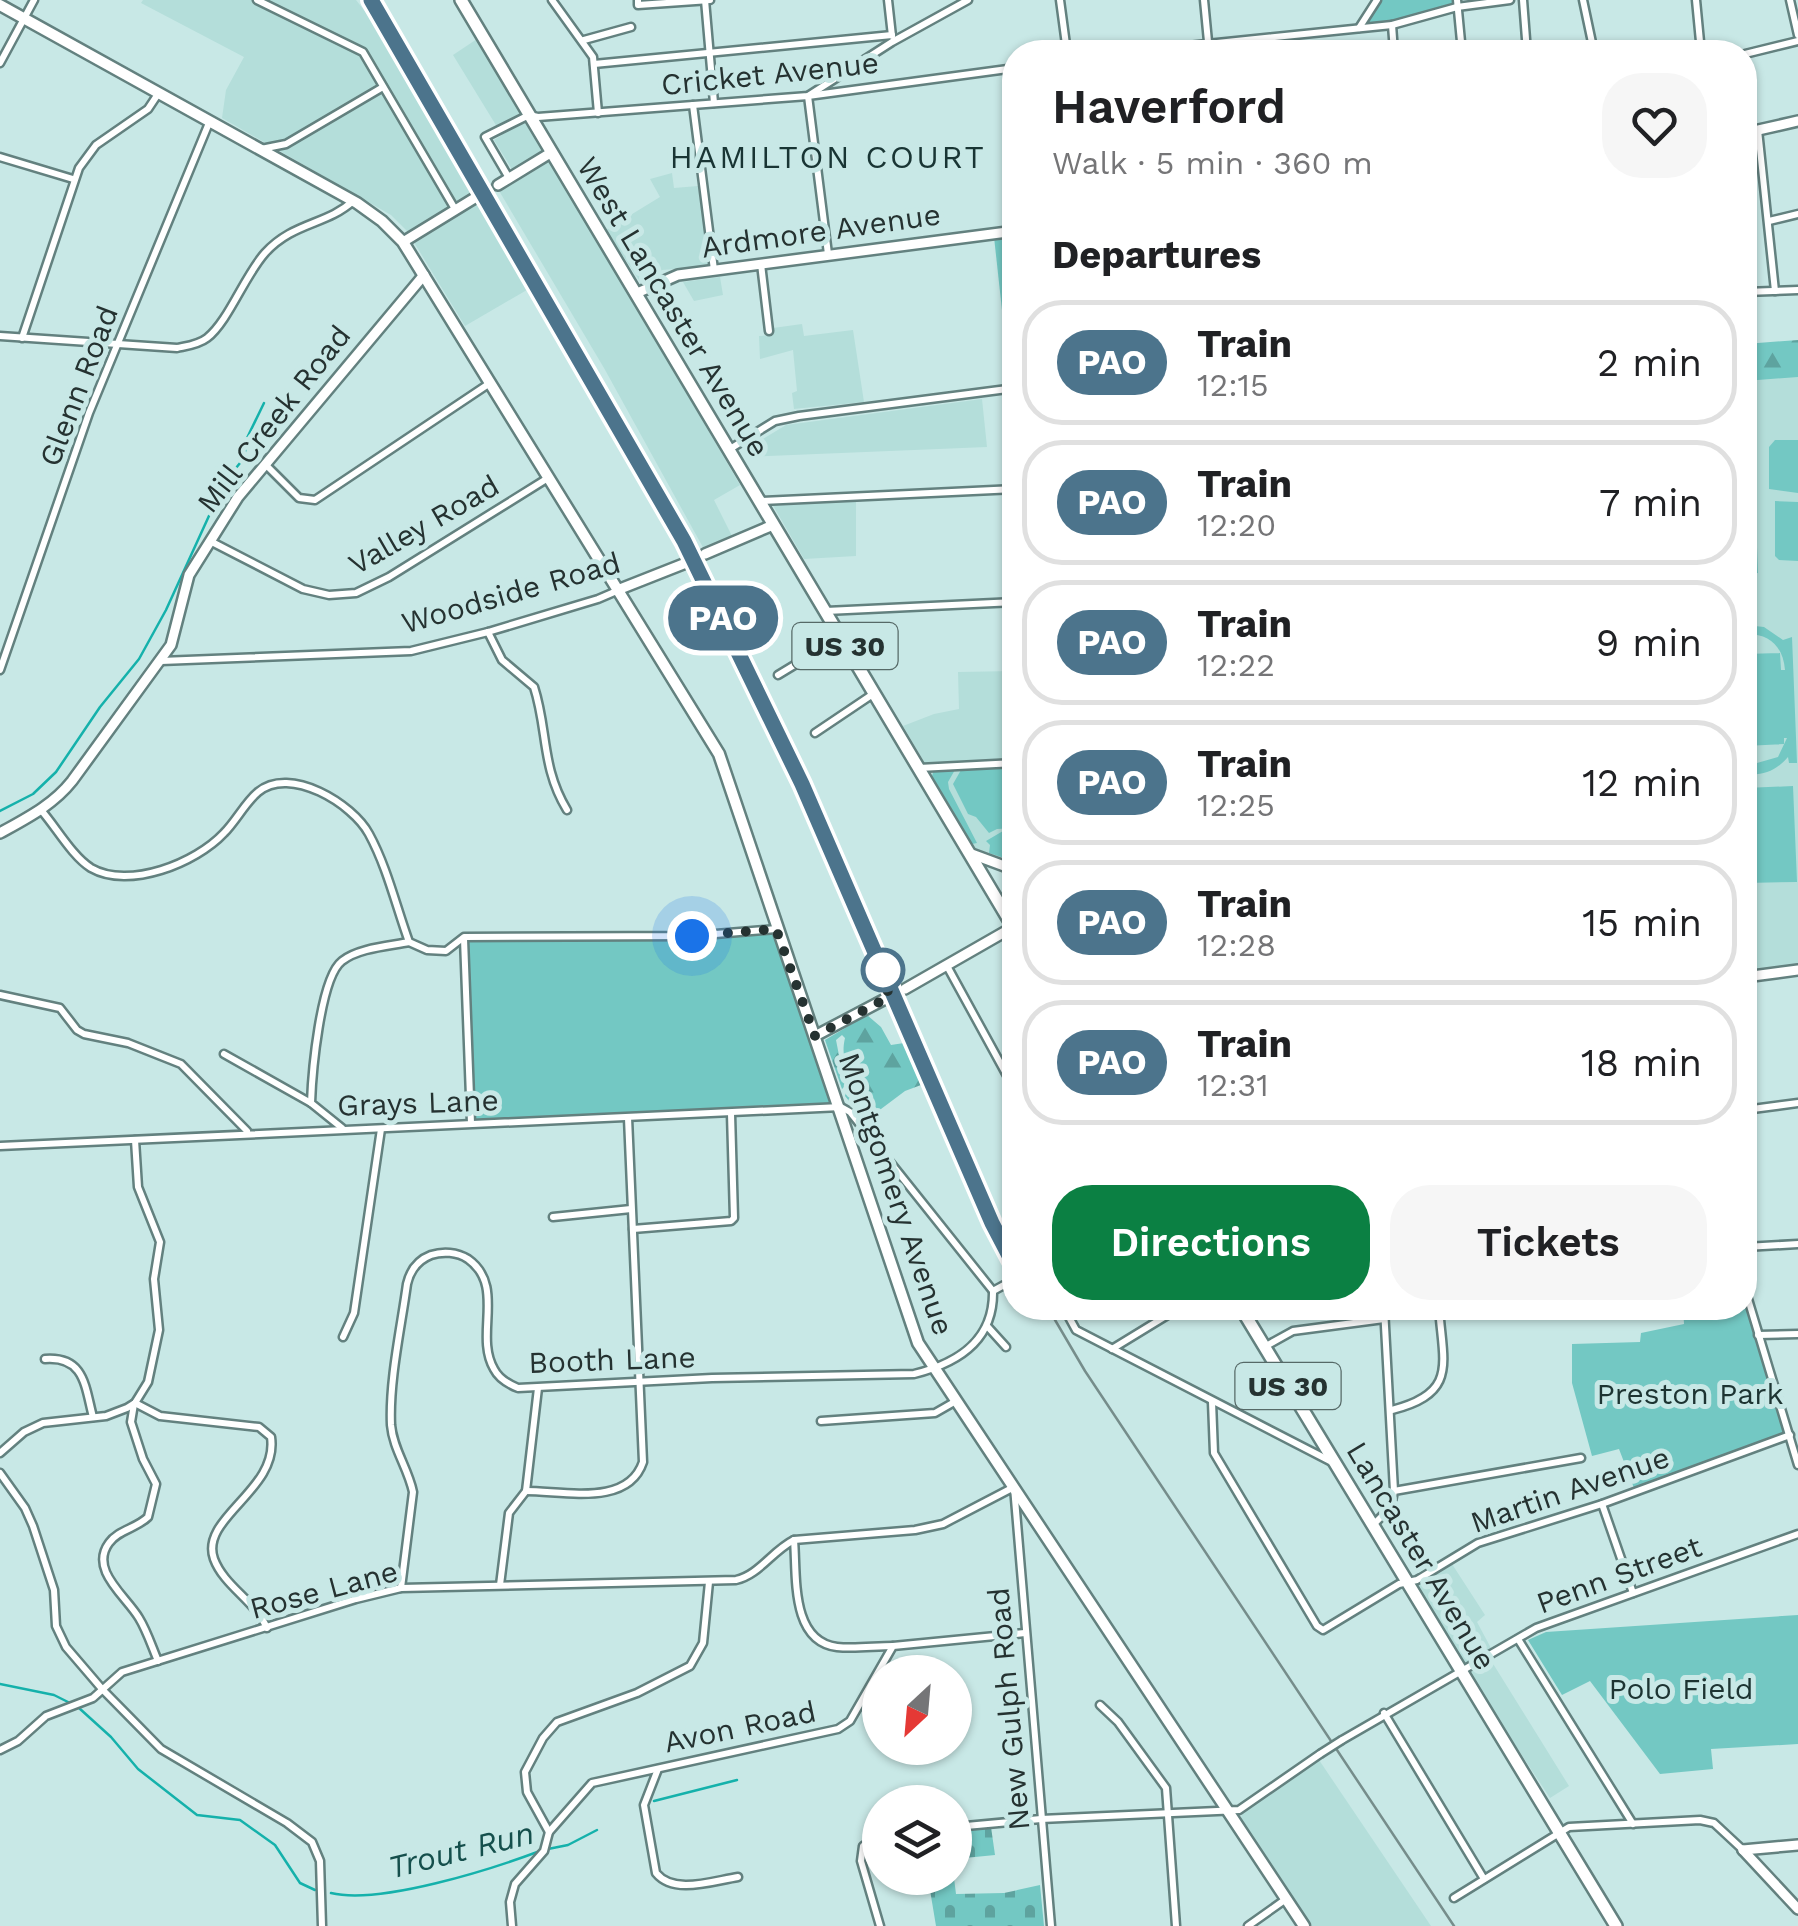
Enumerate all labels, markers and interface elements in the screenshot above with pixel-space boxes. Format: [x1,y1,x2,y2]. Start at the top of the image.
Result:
street label: Cricket Avenue [659,45,880,102]
button: heart [1602,73,1707,178]
text: Haverford [1052,78,1286,135]
district label: HAMILTON COURT [670,138,986,176]
text: Walk · 5 min · 360 m [1052,144,1373,182]
street label: West Lancaster Avenue [570,151,777,463]
street label: Ardmore Avenue [699,196,943,265]
text: Departures [1052,233,1261,277]
street label: Glenn Road [32,301,125,471]
street label: Mill Creek Road [190,318,358,519]
text: Train [1197,322,1292,366]
text: PAO [1077,341,1147,383]
text: 2 min [1597,341,1702,385]
text: 12:15 [1197,366,1269,404]
text: Train [1197,462,1292,506]
street label: Valley Road [342,467,505,582]
text: PAO [1077,481,1147,523]
text: 7 min [1599,481,1702,525]
text: 12:20 [1197,506,1276,544]
street label: Woodside Road [397,545,624,640]
line badge: PAO [666,586,780,650]
text: PAO [688,597,758,639]
text: Train [1197,602,1292,646]
text: PAO [1077,621,1147,663]
text: 9 min [1596,621,1702,665]
road number: US 30 [792,623,898,669]
text: 12:22 [1197,646,1275,684]
text: Train [1197,742,1292,786]
text: PAO [1077,761,1147,803]
text: 12 min [1582,761,1702,805]
text: 12:25 [1197,786,1275,824]
text: Train [1197,882,1292,926]
text: PAO [1077,901,1147,943]
text: 15 min [1582,901,1702,945]
your location [667,911,717,961]
text: 12:28 [1197,926,1276,964]
unlabelled marker [862,949,904,991]
text: Train [1197,1022,1292,1066]
text: PAO [1077,1041,1147,1083]
text: 18 min [1581,1041,1702,1085]
street label: Montgomery Avenue [832,1048,961,1340]
text: 12:31 [1197,1066,1269,1104]
street label: Grays Lane [337,1082,499,1123]
button: Directions [1052,1185,1370,1300]
button: Tickets [1390,1185,1707,1300]
street label: Booth Lane [528,1339,696,1380]
road number: US 30 [1236,1363,1340,1409]
park label: Preston Park [1596,1376,1784,1411]
street label: Lancaster Avenue [1340,1435,1503,1676]
street label: Martin Avenue [1466,1439,1674,1540]
street label: Penn Street [1532,1528,1707,1621]
street label: Rose Lane [246,1553,402,1626]
street label: New Gulph Road [980,1586,1037,1832]
north arrow [862,1655,972,1765]
map controls [862,1655,972,1895]
park label: Polo Field [1608,1671,1754,1706]
street label: Avon Road [661,1693,819,1760]
button: layers [862,1785,972,1895]
water label: Trout Run [384,1814,538,1886]

